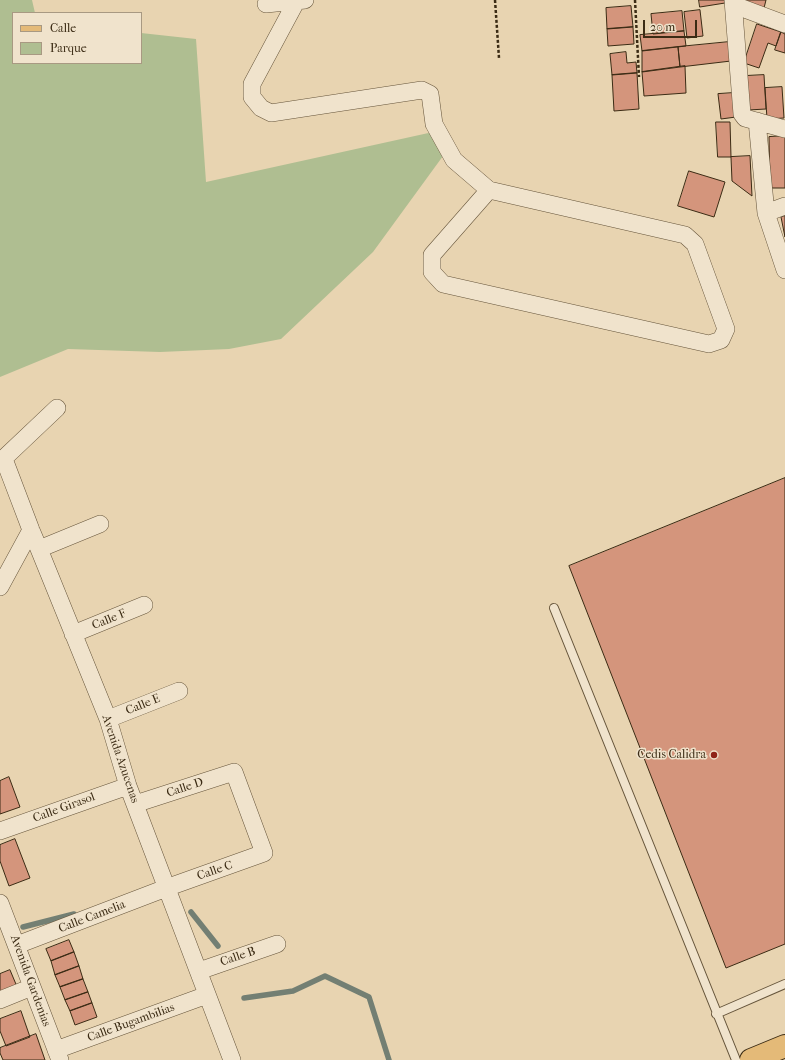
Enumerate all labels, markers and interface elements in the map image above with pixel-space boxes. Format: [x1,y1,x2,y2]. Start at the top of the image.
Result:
legend [12,12,142,64]
scale bar [645,12,699,38]
text: 20 m [650,20,675,34]
text: Calle [50,21,76,35]
text: Parque [50,41,87,55]
street label: Calle F [90,607,128,633]
street label: Calle E [124,692,162,718]
street label: Avenida Azucenas [98,713,142,805]
place label: Cedis Calidra [637,748,706,762]
marker: Cedis Calidra [709,750,719,760]
street label: Calle D [165,775,205,801]
street label: Calle Girasol [31,790,97,826]
street label: Calle C [195,858,235,884]
street label: Calle Camelia [56,898,128,936]
street label: Avenida Gardenias [7,933,53,1029]
street label: Calle B [218,944,258,970]
street label: Calle Bugambilias [85,1001,177,1045]

